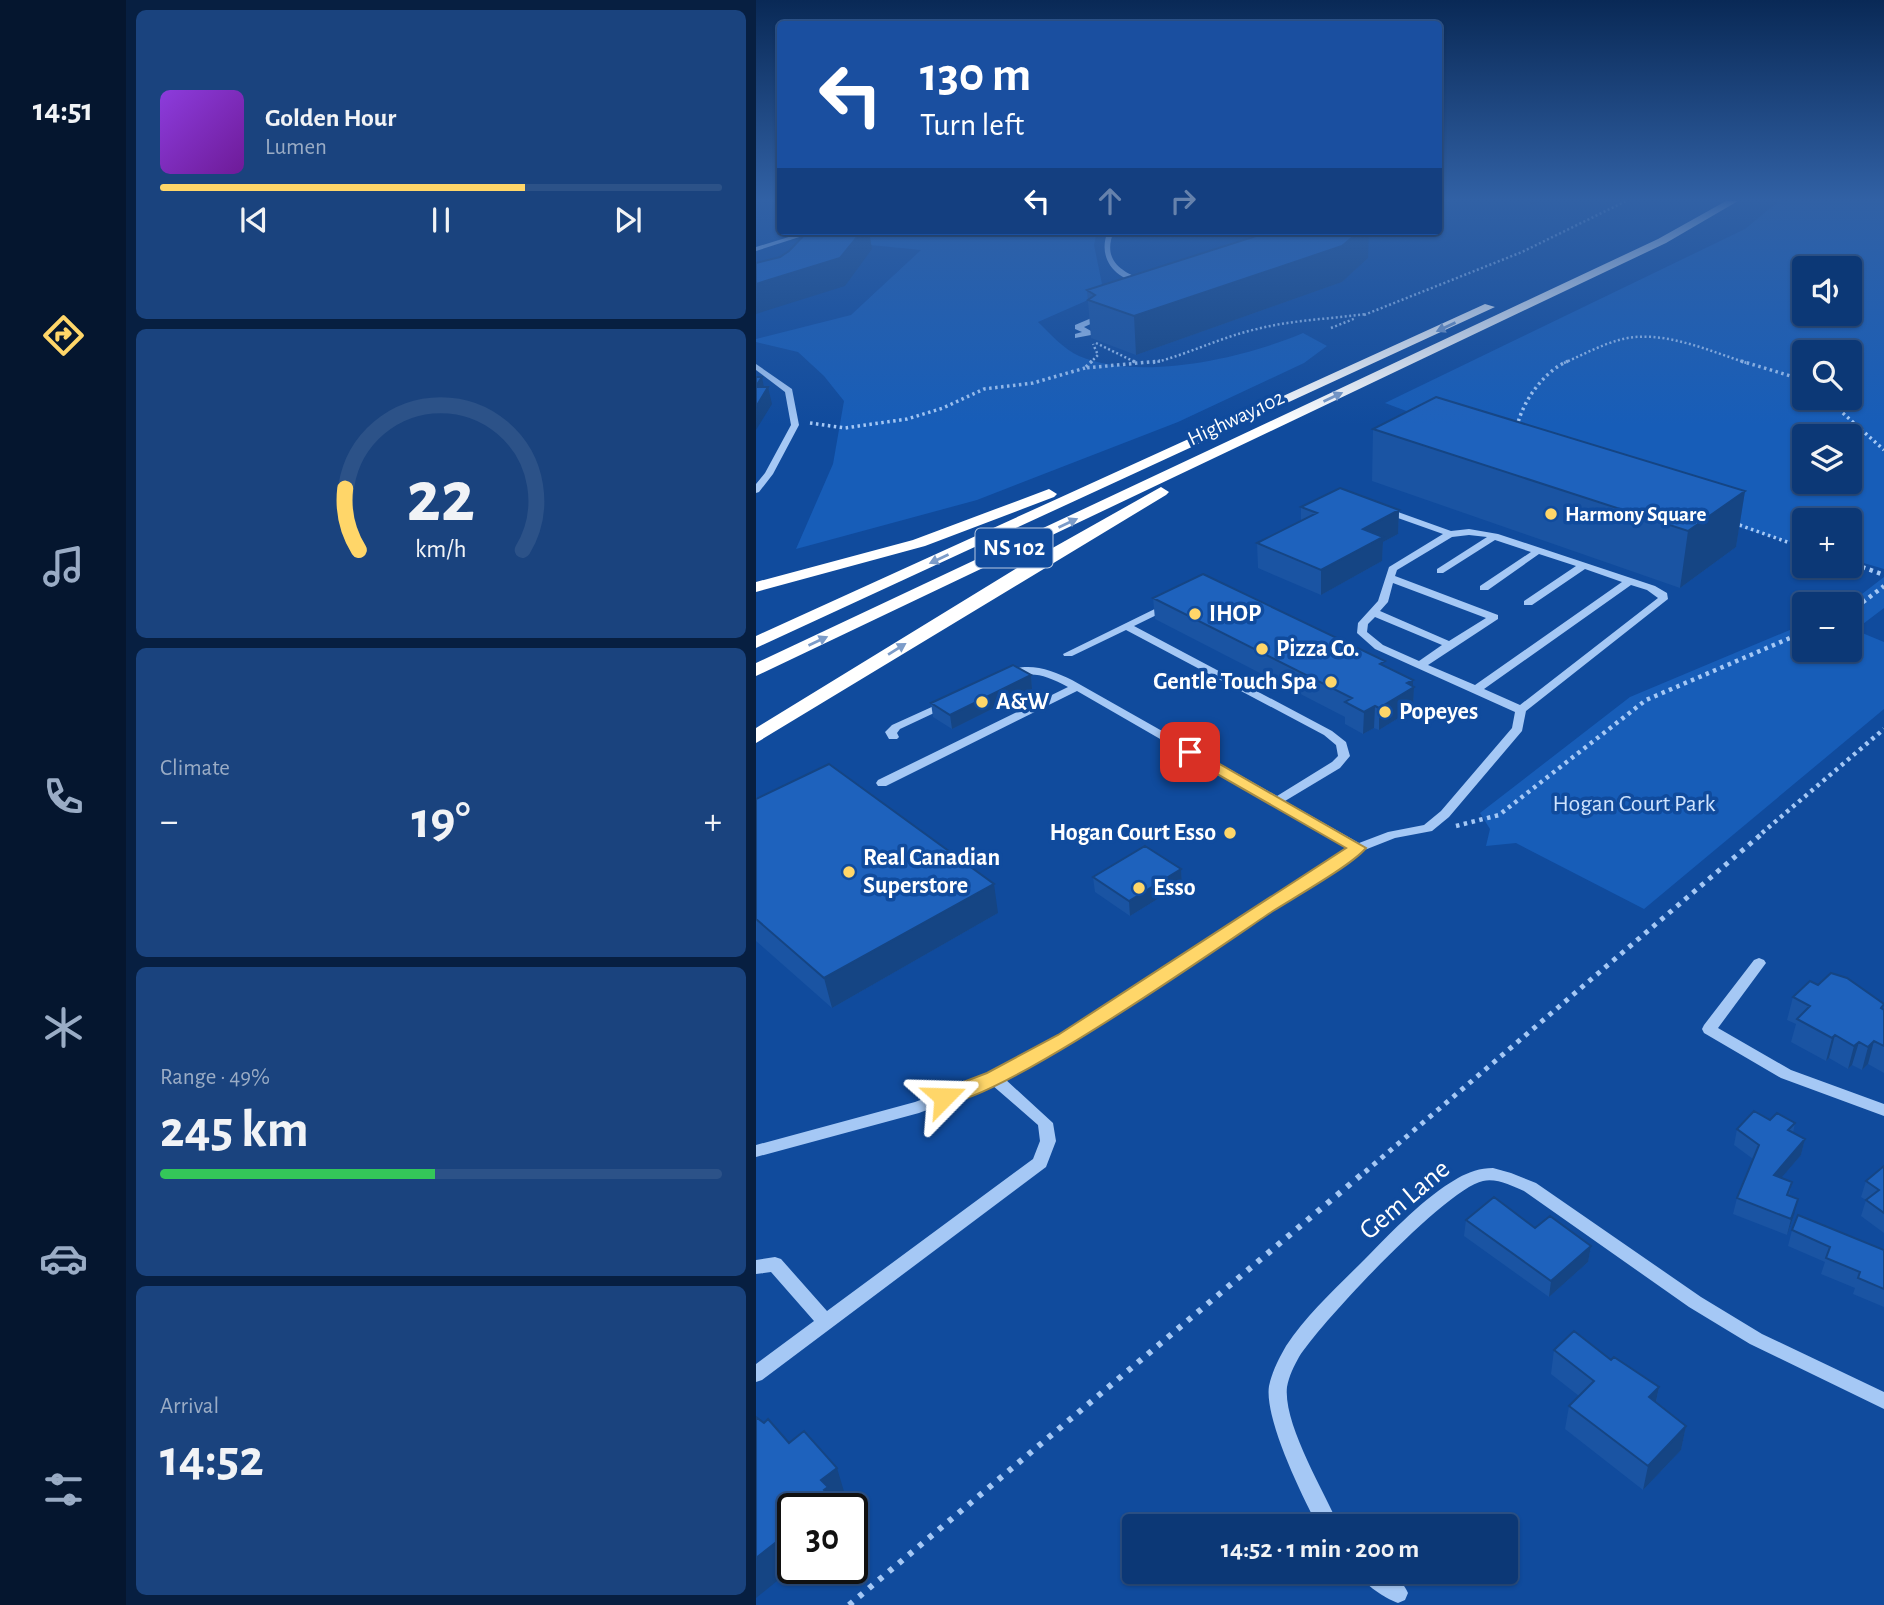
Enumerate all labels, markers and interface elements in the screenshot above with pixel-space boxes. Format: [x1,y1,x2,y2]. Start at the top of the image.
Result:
icon: left [805,49,896,140]
text: 130 m [920,51,1031,100]
text: 14:51 [33,94,93,126]
text: Golden Hour [265,105,396,131]
text: Turn left [920,109,1024,141]
text: Lumen [265,136,327,159]
icon: left [1018,182,1056,220]
icon: ahead [1091,182,1129,220]
icon: right [1164,182,1202,220]
icon: previous [235,201,273,239]
icon: pause [422,201,460,239]
icon: next [609,201,647,239]
map controls [1792,256,1862,662]
button: sound [1792,256,1862,326]
icon: directions [39,311,88,360]
one-way arrow [1436,321,1456,333]
button: search [1792,340,1862,410]
street label: Highway 102 [1185,387,1287,449]
one-way arrow [1323,392,1343,403]
button: layers [1792,424,1862,494]
text: 22 [407,462,475,535]
place label: Harmony Square [1565,504,1706,525]
marker: Harmony Square [1543,506,1559,522]
button: + [1792,508,1862,578]
one-way arrow [1058,517,1078,529]
road number: NS 102 [975,528,1052,568]
text: km/h [415,536,467,561]
icon: music [39,542,88,591]
one-way arrow [929,554,950,565]
button: − [1792,592,1862,662]
place label: IHOP [1209,602,1261,626]
marker: IHOP [1187,606,1203,622]
one-way arrow [808,635,828,647]
place label: Pizza Co. [1276,637,1360,661]
marker: Pizza Co. [1254,641,1270,657]
one-way arrow [887,643,907,656]
place label: Gentle Touch Spa [1153,670,1317,694]
marker: Gentle Touch Spa [1323,674,1339,690]
place label: A&W [996,690,1049,714]
marker: A&W [974,694,990,710]
place label: Popeyes [1399,700,1478,724]
marker: Popeyes [1377,704,1393,720]
pin [1160,722,1220,782]
icon: arrive [1171,733,1209,771]
text: Climate [160,757,230,780]
icon: phone [39,772,88,821]
park label: Hogan Court Park [1553,792,1715,816]
text: 19° [411,795,471,847]
text: − [160,803,178,841]
text: + [704,803,722,841]
place label: Hogan Court Esso [1050,821,1216,845]
marker: Hogan Court Esso [1222,825,1238,841]
place label: Real Canadian Superstore [863,846,1000,898]
marker: Real Canadian Superstore [841,864,857,880]
place label: Esso [1153,876,1196,900]
marker: Esso [1131,880,1147,896]
icon: climate [39,1003,88,1052]
position arrow [907,1060,981,1134]
text: Range · 49% [160,1066,270,1089]
text: 245 km [160,1104,309,1156]
street label: Gem Lane [1355,1155,1455,1245]
icon: car [39,1234,88,1283]
text: Arrival [160,1395,219,1418]
text: 14:52 [160,1433,264,1485]
icon: filters [39,1465,88,1514]
speed limit sign: 30 [777,1493,868,1584]
text: 14:52 · 1 min · 200 m [1221,1536,1419,1562]

